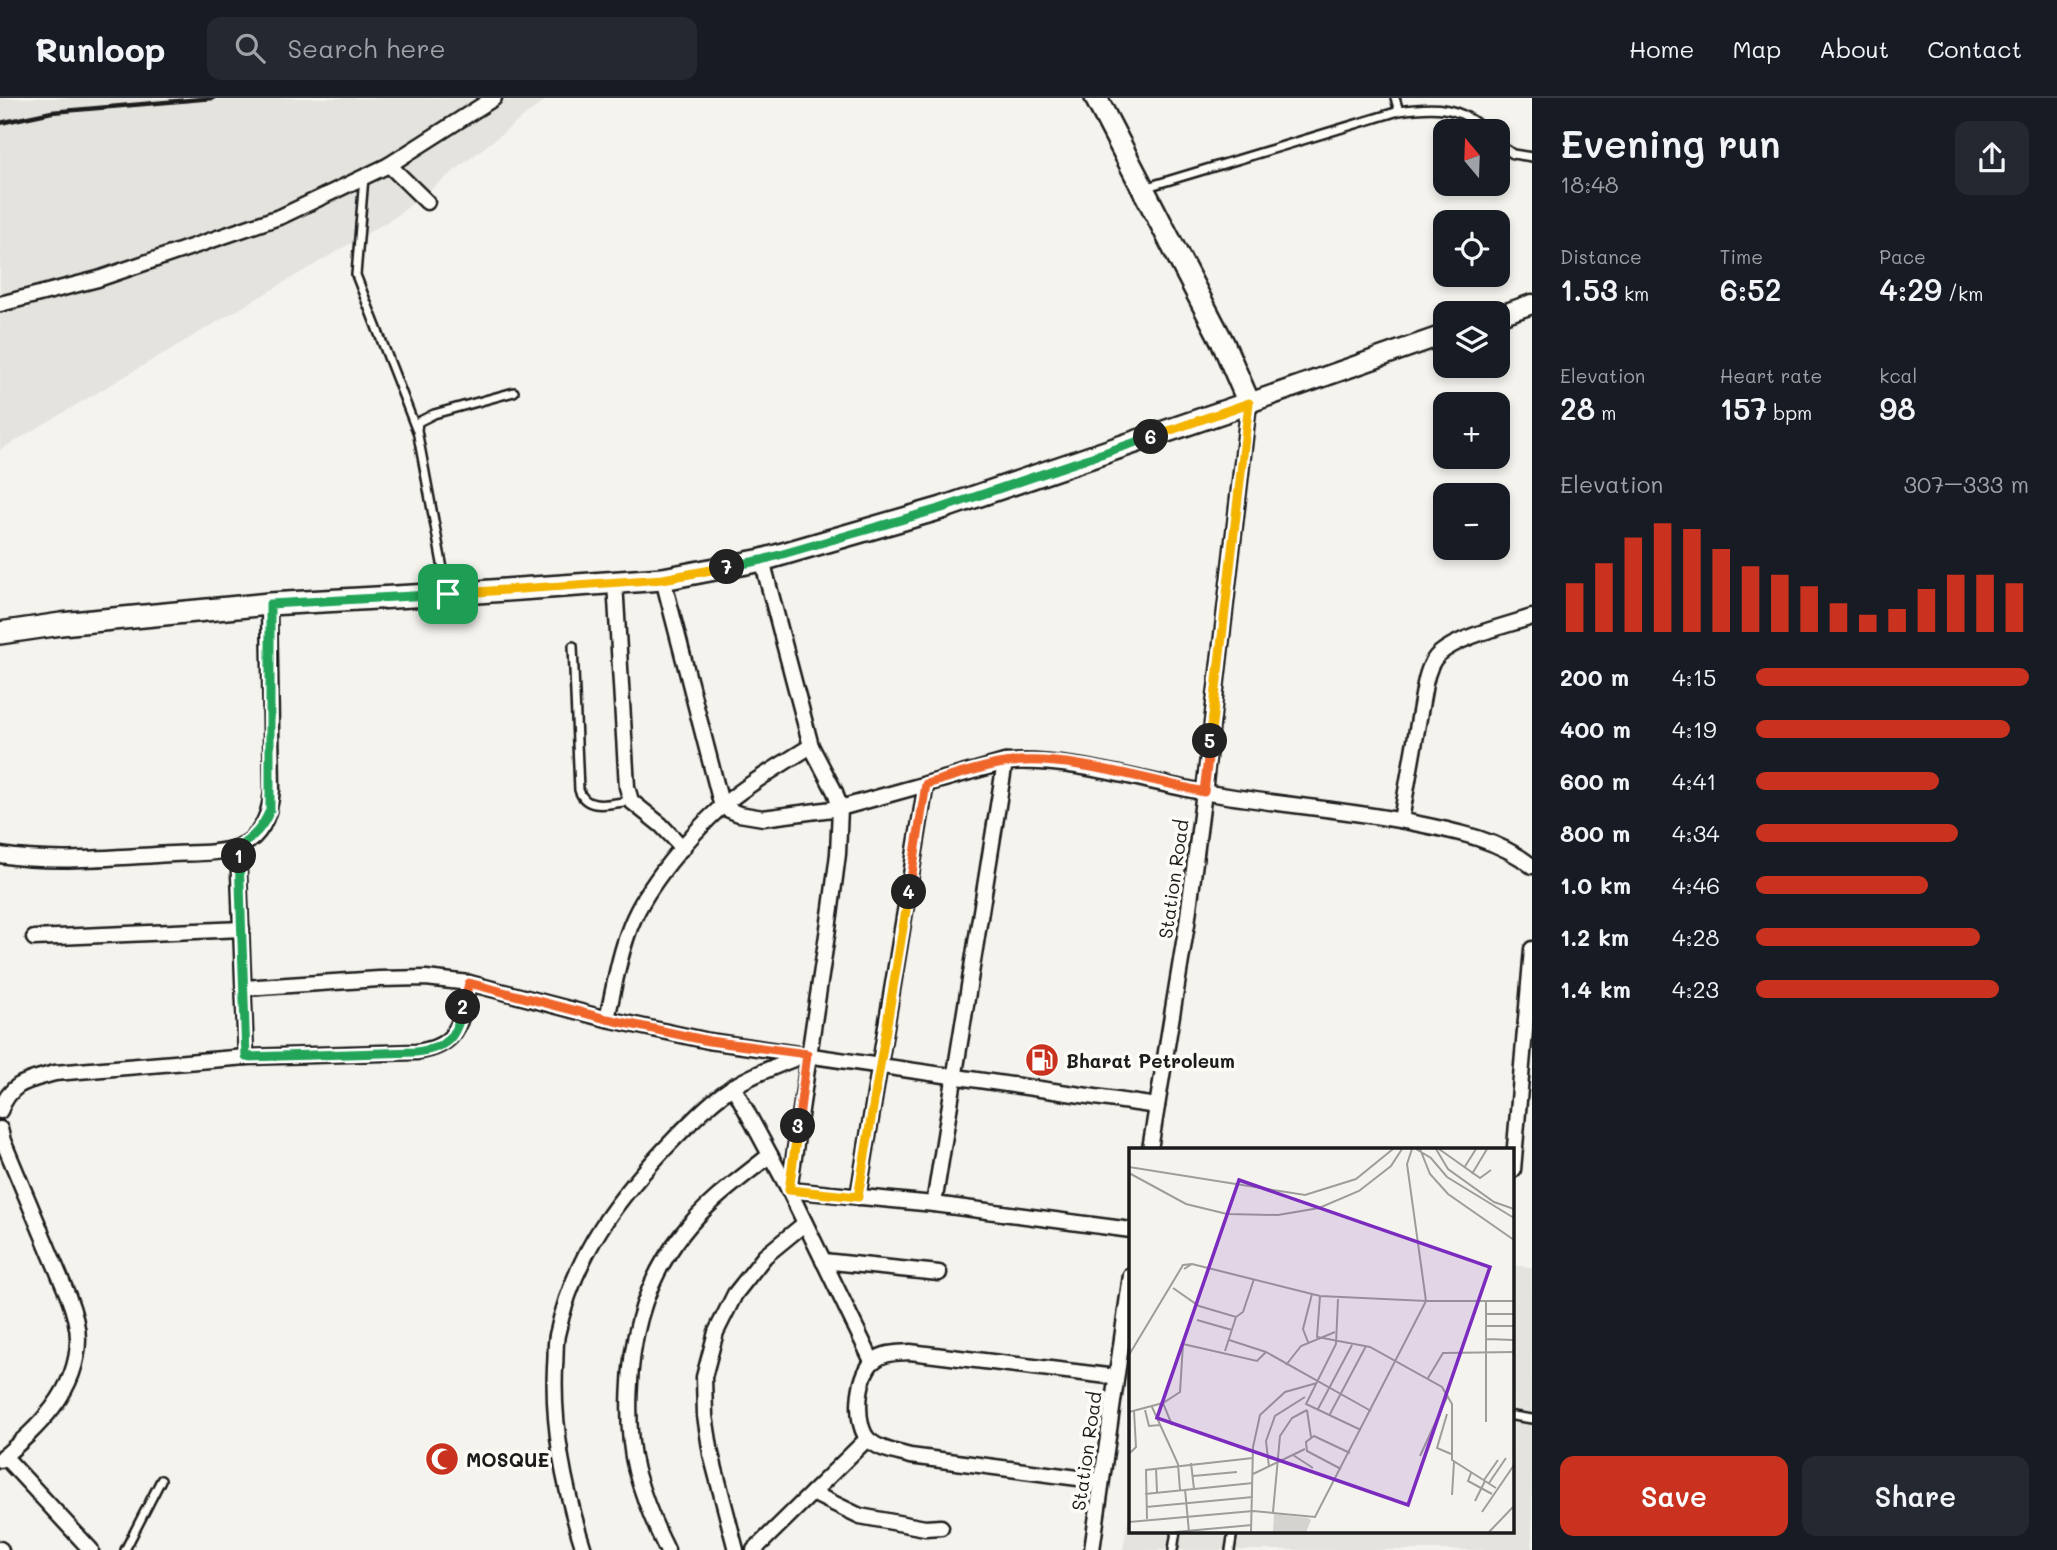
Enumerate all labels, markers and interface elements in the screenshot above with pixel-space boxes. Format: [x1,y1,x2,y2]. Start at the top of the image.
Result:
search box [207,17,697,80]
text: Runloop [35,27,165,70]
icon: search [231,29,269,67]
text: Search here [287,31,446,65]
text: Home [1629,33,1694,64]
text: Map [1732,33,1781,64]
text: About [1819,33,1889,64]
text: Contact [1927,33,2022,64]
text: Evening run [1560,118,1781,168]
north arrow [1433,119,1510,196]
map controls [1433,119,1510,560]
button: share [1955,121,2029,195]
text: 18:48 [1560,169,1619,199]
button: locate [1433,210,1510,287]
text: Distance [1560,244,1642,269]
text: Time [1720,244,1763,269]
text: Pace [1879,244,1926,269]
text: 1.53 [1560,269,1618,309]
text: 6:52 [1720,269,1782,309]
text: 4:29 [1879,269,1942,309]
text: km [1618,281,1649,306]
text: /km [1942,281,1983,306]
button: layers [1433,301,1510,378]
text: Elevation [1560,363,1645,388]
text: Heart rate [1720,363,1822,388]
text: kcal [1879,363,1917,388]
text: 28 [1560,388,1595,428]
text: 157 [1720,388,1767,428]
text: 98 [1879,388,1916,428]
button: + [1433,392,1510,469]
text: m [1595,400,1616,425]
text: bpm [1767,400,1812,425]
pin: 6 [1134,420,1168,454]
text: 6 [1145,424,1156,449]
text: Elevation [1560,469,1663,499]
text: 307–333 m [1904,469,2029,499]
button: − [1433,483,1510,560]
pin: 7 [710,550,744,584]
text: 7 [721,554,732,579]
pin [418,564,478,624]
icon: arrive [429,575,467,613]
text: 200 m [1560,662,1629,692]
text: 4:15 [1672,662,1716,692]
text: 400 m [1560,714,1631,744]
text: 4:19 [1672,714,1717,744]
pin: 5 [1192,724,1228,758]
text: 5 [1204,728,1215,753]
text: 600 m [1560,766,1630,796]
text: 4:41 [1672,766,1716,796]
street label: Station Road [1152,818,1194,940]
text: 800 m [1560,818,1630,848]
text: 4:34 [1672,818,1720,848]
pin: 1 [222,838,256,874]
text: 1 [234,843,243,868]
text: 1.0 km [1560,870,1631,900]
text: 4:46 [1672,870,1720,900]
pin: 4 [892,874,926,910]
text: 4 [902,879,915,904]
text: 1.2 km [1560,922,1629,952]
text: 4:28 [1672,922,1719,952]
text: 1.4 km [1560,974,1631,1004]
text: 4:23 [1672,974,1719,1004]
pin: 2 [446,990,480,1024]
text: 2 [457,994,468,1019]
fuel station icon: Bharat Petroleum [1023,1041,1061,1079]
place label: Bharat Petroleum [1066,1048,1235,1073]
pin: 3 [780,1108,816,1144]
text: 3 [792,1113,803,1138]
inset map [1129,1148,1514,1532]
street label: Station Road [1065,1390,1107,1512]
mosque icon: MOSQUE [423,1440,461,1478]
place label: MOSQUE [466,1447,550,1472]
button: Save [1560,1456,1788,1536]
button: Share [1802,1456,2029,1536]

